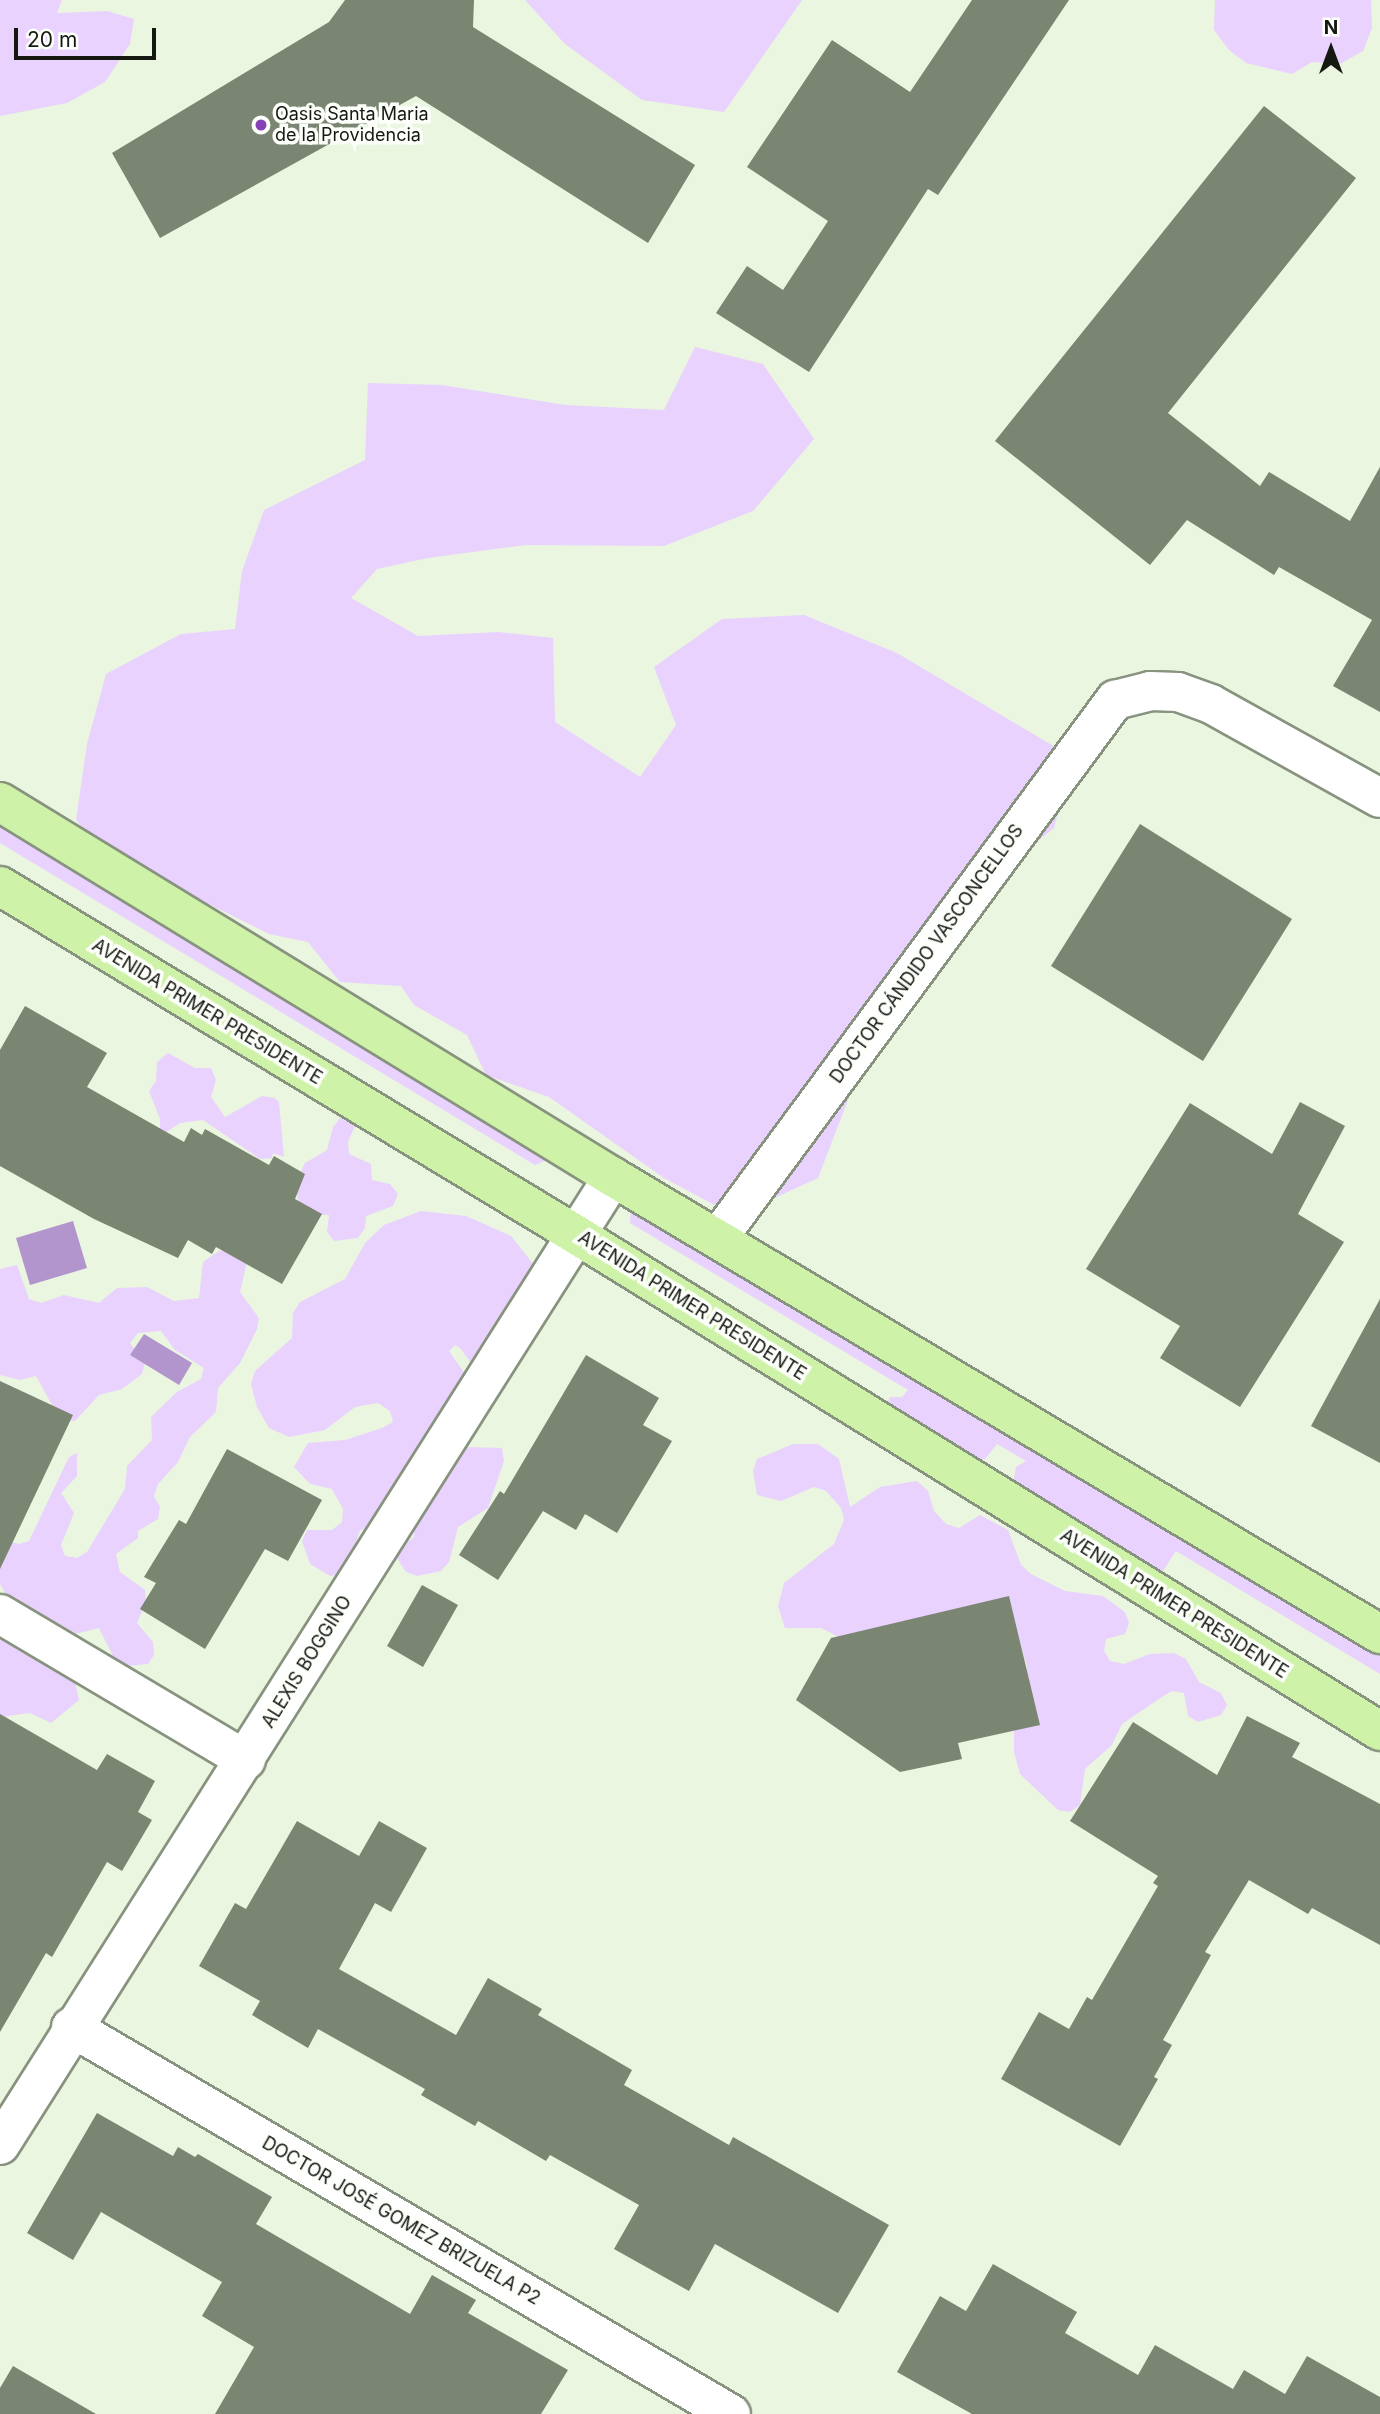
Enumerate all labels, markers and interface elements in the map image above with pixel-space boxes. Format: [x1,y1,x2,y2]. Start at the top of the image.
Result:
scale bar [18,14,159,58]
north arrow [1296,14,1366,84]
text: N [1324,16,1338,39]
text: 20 m [27,27,77,52]
place label: Oasis Santa Maria de la Providencia [275,104,429,146]
marker: Oasis Santa Maria de la Providencia [253,117,269,133]
street label: DOCTOR CÁNDIDO VASCONCELLOS [826,820,1028,1088]
street label: AVENIDA PRIMER PRESIDENTE [88,935,326,1089]
street label: AVENIDA PRIMER PRESIDENTE [574,1227,810,1385]
street label: AVENIDA PRIMER PRESIDENTE [1056,1525,1292,1683]
street label: ALEXIS BOGGINO [258,1592,356,1732]
street label: DOCTOR JOSÉ GOMEZ BRIZUELA P2 [258,2132,544,2310]

